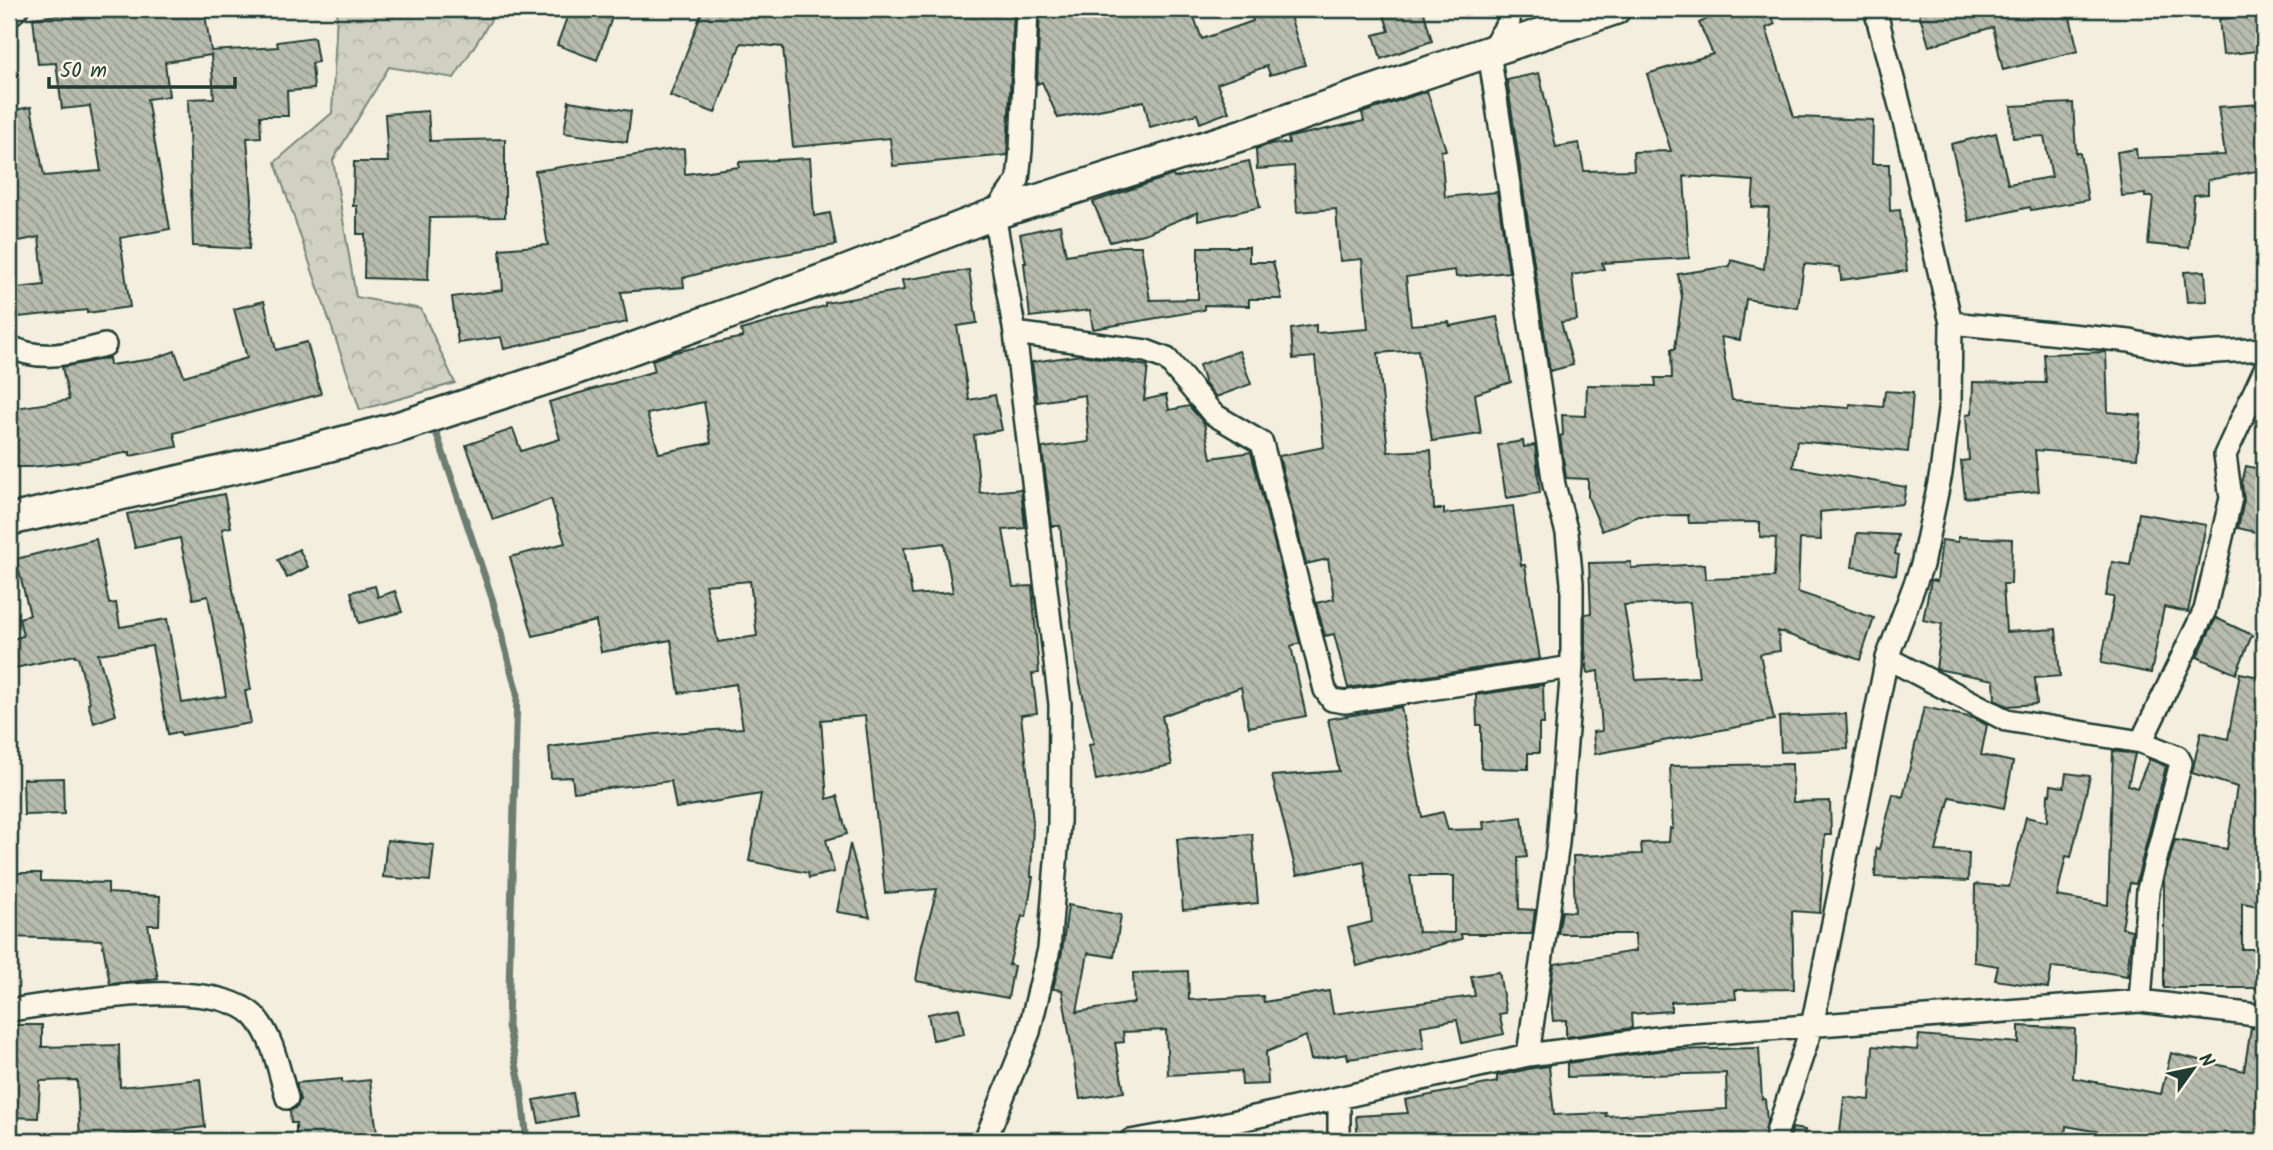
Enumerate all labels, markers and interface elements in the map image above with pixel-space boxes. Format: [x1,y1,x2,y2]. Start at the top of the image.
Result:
scale bar [49,46,234,90]
text: 50 m [60,55,107,88]
north arrow [2158,1034,2228,1104]
text: N [2190,1048,2221,1074]

